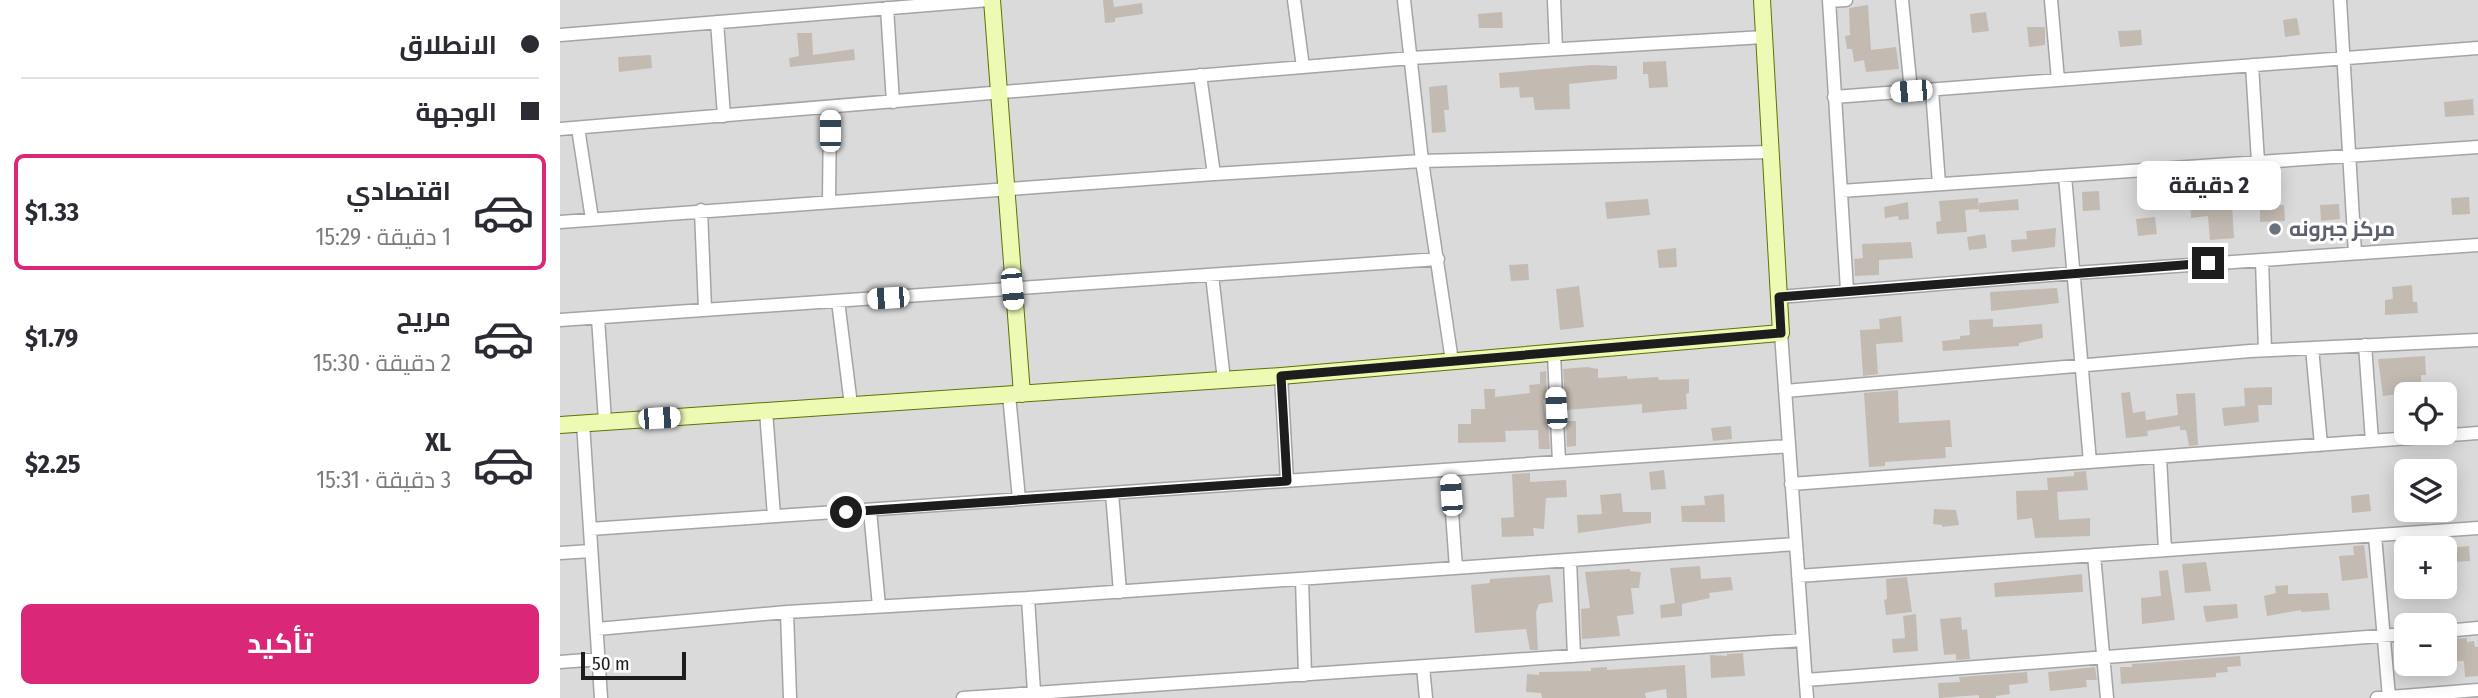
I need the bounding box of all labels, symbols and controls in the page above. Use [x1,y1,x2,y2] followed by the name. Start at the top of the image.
[399,30,497,61] text: الانطلاق
[1890,79,1933,103] car
[416,97,497,128] text: الوجهة
[820,110,841,152] car
[2136,162,2280,210] callout: 2 دقيقة
[2169,171,2249,199] text: 2 دقيقة
[346,176,451,207] text: اقتصادي
[472,181,535,244] icon: car
[25,197,79,228] text: $1.33
[2289,216,2395,242] place label: مركز جبرونه
[2267,221,2283,237] marker: مركز جبرونه
[316,223,451,251] text: 1 دقيقة · 15:29
[2192,247,2224,279] route end
[1000,267,1025,311] car
[867,286,910,310] car
[396,302,451,333] text: مريح
[472,307,535,370] icon: car
[25,323,78,354] text: $1.79
[313,349,451,377] text: 2 دقيقة · 15:30
[2394,382,2457,676] map controls
[2394,382,2457,445] button: locate
[1545,386,1568,430] car
[638,406,681,430] car
[425,427,451,458] text: XL
[472,433,535,496] icon: car
[25,449,80,480] text: $2.25
[2394,459,2457,522] button: layers
[316,466,451,494] text: 3 دقيقة · 15:31
[1440,473,1463,517] car
[830,496,862,528] route start
[2394,536,2457,599] button: +
[21,604,539,684] button: تأكيد
[2394,613,2457,676] button: −
[581,649,686,681] scale bar
[592,652,630,675] text: 50 m

